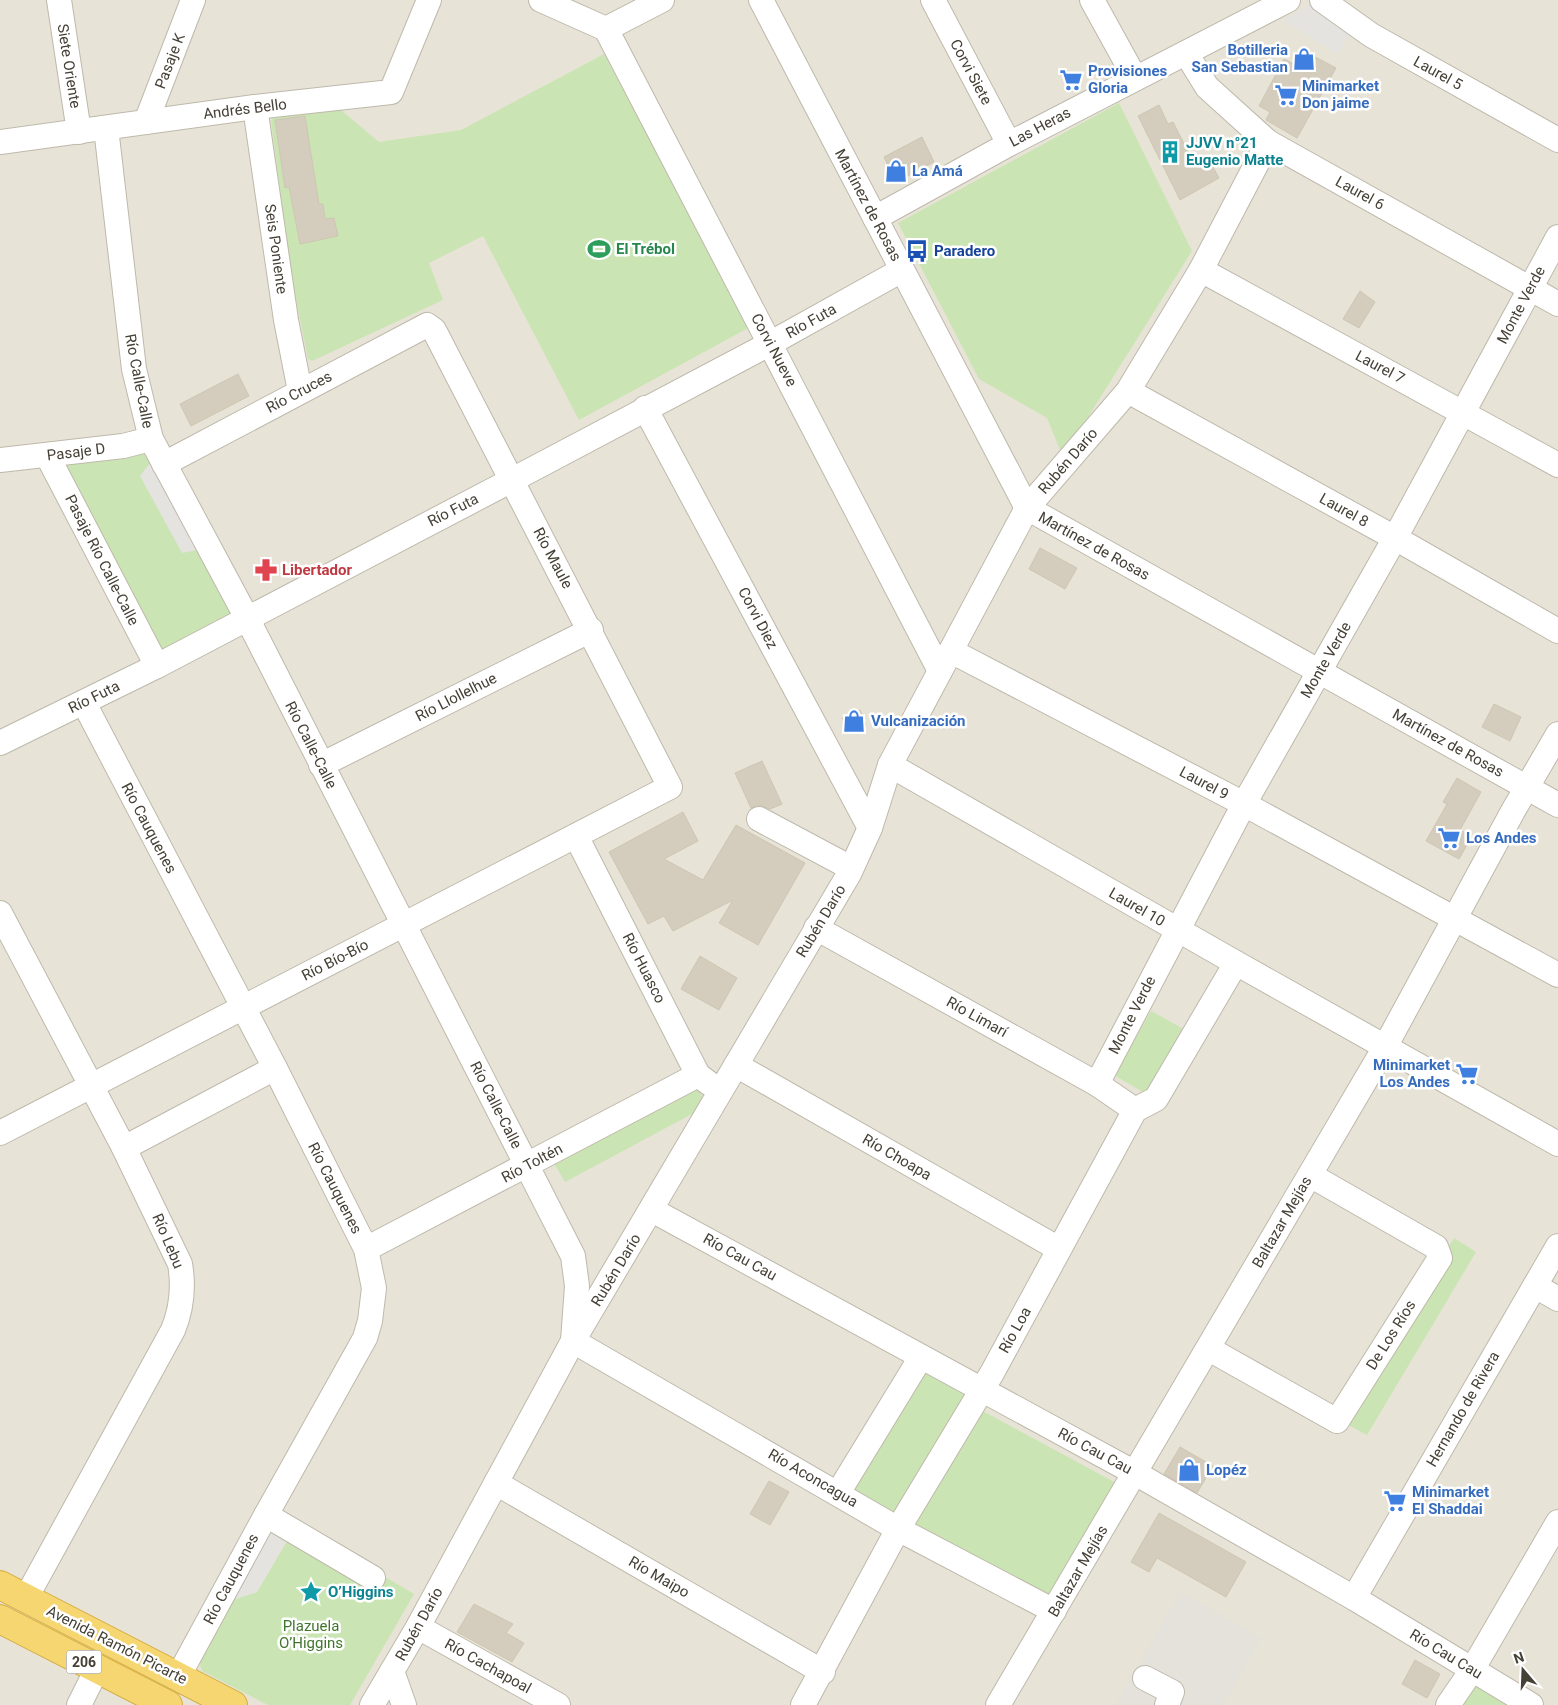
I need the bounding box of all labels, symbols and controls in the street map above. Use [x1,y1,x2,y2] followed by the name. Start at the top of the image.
[53,22,85,110] street label: Siete Oriente
[151,30,189,91] street label: Pasaje K
[946,36,996,108] street label: Corvi Siete
[1192,41,1288,76] place label: Botilleria San Sebastian
[1291,46,1317,72] shop icon: Botilleria San Sebastian
[1410,52,1466,94] street label: Laurel 5
[1088,62,1168,97] place label: Provisiones Gloria
[1058,67,1084,93] supermarket icon: Provisiones Gloria
[1302,77,1379,112] place label: Minimarket Don jaime
[1273,82,1299,108] supermarket icon: Minimarket Don jaime
[202,95,288,123] street label: Andrés Bello
[1006,103,1074,151] street label: Las Heras
[1186,134,1283,169] place label: JJVV n°21 Eugenio Matte
[1157,139,1183,165] building icon: JJVV n°21 Eugenio Matte
[831,146,905,264] street label: Martínez de Rosas
[883,158,909,184] shop icon: La Amá
[912,162,963,180] place label: La Amá
[1332,172,1388,214] street label: Laurel 6
[261,203,291,295] street label: Seis Poniente
[586,236,612,262] sports icon: El Trébol
[904,238,930,264] bus stop icon: Paradero
[616,240,675,258] place label: El Trébol
[934,242,995,260] place label: Paradero
[1493,263,1549,347] street label: Monte Verde
[783,300,839,342] street label: Río Futa
[747,310,801,390] street label: Corvi Nueve
[121,332,157,430] street label: Río Calle-Calle
[1352,347,1408,387] street label: Laurel 7
[263,367,335,417] street label: Río Cruces
[1035,424,1101,498] street label: Rubén Darío
[46,439,106,465] street label: Pasaje D
[1316,489,1372,531] street label: Laurel 8
[425,490,481,530] street label: Río Futa
[61,492,143,628] street label: Pasaje Río Calle-Calle
[1035,508,1153,584] street label: Martínez de Rosas
[529,524,577,592] street label: Río Maule
[253,557,279,583] pharmacy icon: Libertador
[282,561,352,579] place label: Libertador
[734,584,782,652] street label: Corvi Diez
[1297,619,1355,701] street label: Monte Verde
[412,669,500,725] street label: Río Llollelhue
[65,677,123,717] street label: Río Futa
[281,698,341,792] street label: Río Calle-Calle
[1389,705,1507,781] street label: Martínez de Rosas
[841,708,867,734] shop icon: Vulcanización
[871,712,966,730] place label: Vulcanización
[1176,763,1232,803] street label: Laurel 9
[118,780,180,876] street label: Río Cauquenes
[1436,825,1462,851] supermarket icon: Los Andes
[1466,829,1537,847] place label: Los Andes
[792,882,850,960] street label: Rubén Darío
[1106,884,1168,930] street label: Laurel 10
[619,930,669,1006] street label: Río Huasco
[299,935,371,985] street label: Río Bío-Bío
[1105,973,1159,1057] street label: Monte Verde
[943,993,1012,1042] street label: Río Limarí
[1373,1056,1450,1091] place label: Minimarket Los Andes
[466,1058,526,1152] street label: Río Calle-Calle
[1454,1061,1480,1087] supermarket icon: Minimarket Los Andes
[859,1130,935,1184] street label: Río Choapa
[304,1139,366,1237] street label: Río Cauquenes
[498,1139,566,1187] street label: Río Toltén
[1248,1173,1316,1271] street label: Baltazar Mejías
[148,1211,188,1271] street label: Río Lebu
[700,1229,780,1285] street label: Río Cau Cau
[587,1231,645,1309] street label: Rubén Darío
[1362,1297,1420,1373] street label: De Los Ríos
[995,1304,1035,1356] street label: Río Loa
[1423,1348,1503,1470] street label: Hernando de Rivera
[1055,1424,1135,1478] street label: Río Cau Cau
[765,1445,861,1511] street label: Río Aconcagua
[1176,1457,1202,1483] shop icon: Lopéz
[1206,1461,1247,1479] place label: Lopéz
[1412,1483,1489,1518] place label: Minimarket El Shaddai
[1382,1488,1408,1514] supermarket icon: Minimarket El Shaddai
[1044,1522,1112,1620] street label: Baltazar Mejías
[200,1531,262,1627] street label: Río Cauquenes
[625,1552,693,1602] street label: Río Maipo
[298,1579,324,1605] place icon: O’Higgins
[328,1583,394,1601] place label: O’Higgins
[391,1584,447,1664] street label: Rubén Darío
[44,1602,190,1688] street label: Avenida Ramón Picarte
[279,1617,343,1652] park label: Plazuela O’Higgins
[1407,1625,1485,1683] street label: Río Cau Cau
[442,1635,534,1697] street label: Río Cachapoal
[1498,1645,1548,1695] north arrow
[1511,1649,1526,1667] text: N
[66,1650,102,1674] road number: 206

